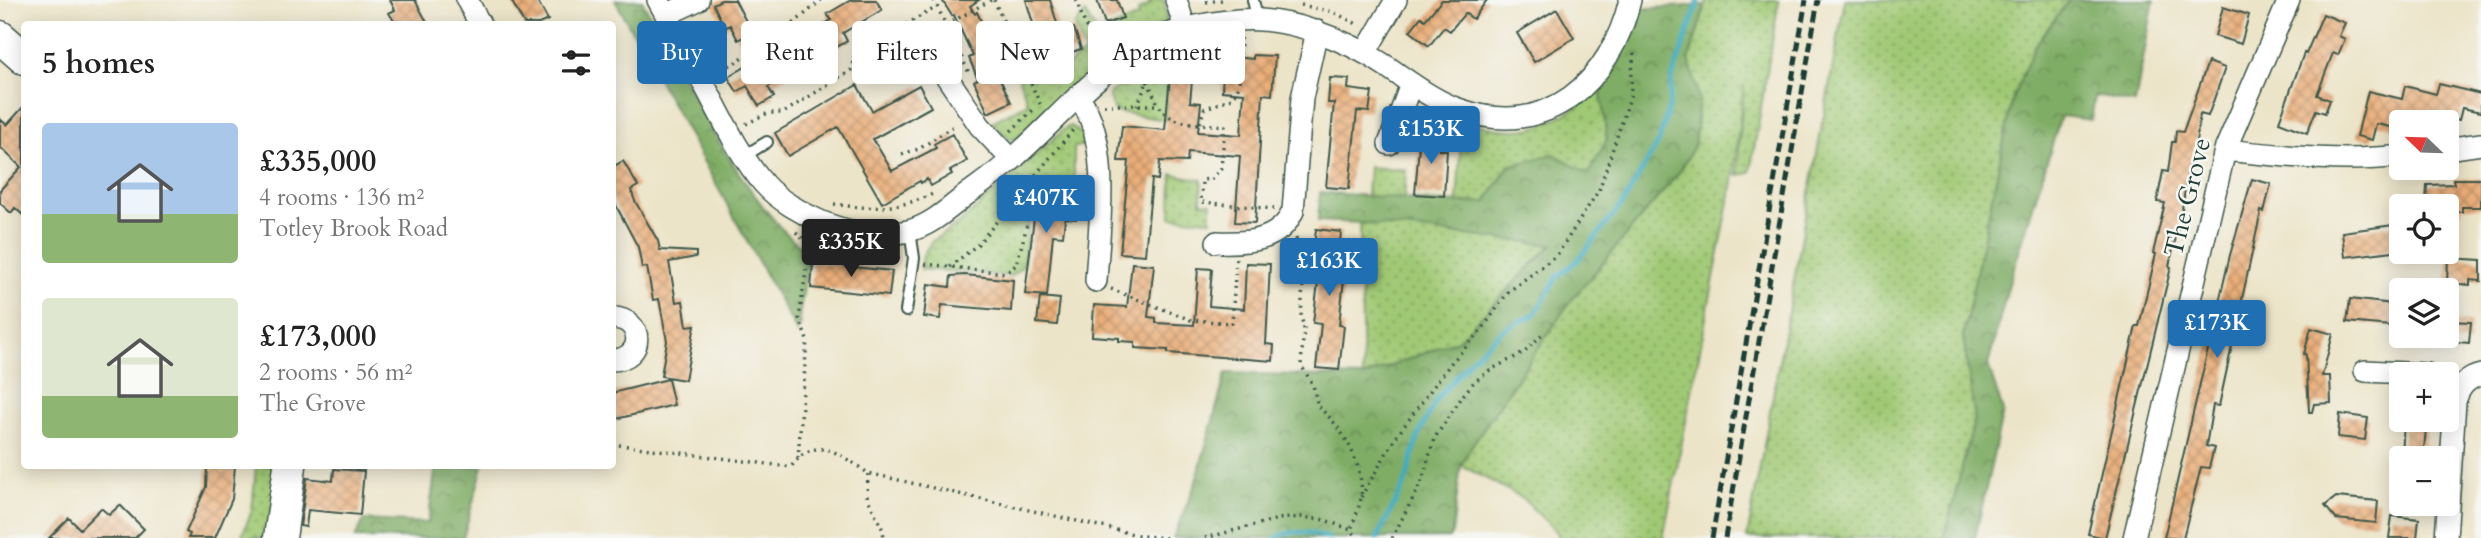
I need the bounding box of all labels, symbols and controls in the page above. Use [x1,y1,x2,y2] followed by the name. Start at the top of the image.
[637,21,727,84] chip: Buy
[741,21,838,84] chip: Rent
[852,21,962,84] chip: Filters
[976,21,1074,84] chip: New
[1088,21,1245,84] chip: Apartment
[42,43,155,84] text: 5 homes
[557,44,595,82] icon: filters
[1382,106,1480,166] pin: £153K
[2389,110,2459,180] north arrow
[2389,110,2459,516] map controls
[1398,113,1464,144] text: £153K
[2156,134,2219,260] street label: The Grove
[259,141,376,182] text: £335,000
[98,151,182,235] icon: home
[997,176,1095,235] pin: £407K
[259,182,424,213] text: 4 rooms · 136 m²
[1013,182,1079,213] text: £407K
[2389,194,2459,264] button: locate
[259,213,448,244] text: Totley Brook Road
[802,219,900,279] pin: £335K
[818,226,884,257] text: £335K
[1280,238,1378,298] pin: £163K
[1296,245,1362,276] text: £163K
[2389,278,2459,348] button: layers
[2168,300,2266,360] pin: £173K
[2184,307,2250,338] text: £173K
[259,316,376,357] text: £173,000
[98,326,182,410] icon: home
[259,357,412,388] text: 2 rooms · 56 m²
[2389,362,2459,432] button: +
[259,388,366,419] text: The Grove
[2389,446,2459,516] button: −

